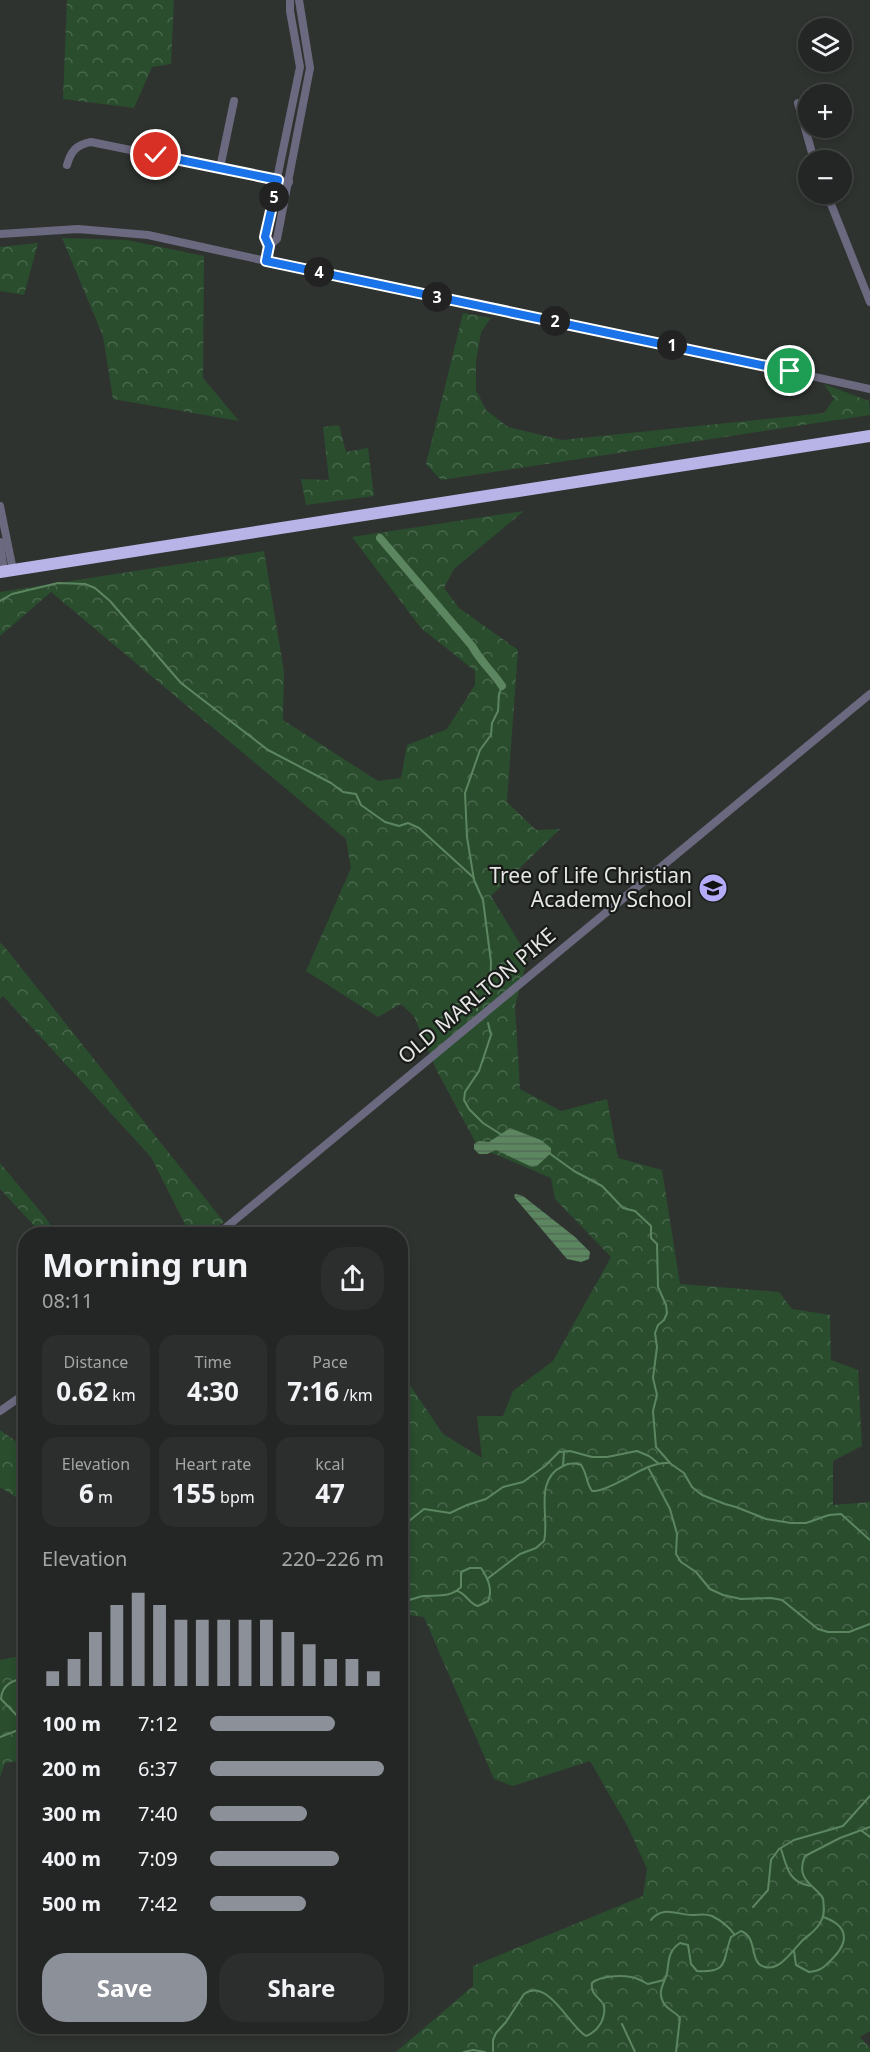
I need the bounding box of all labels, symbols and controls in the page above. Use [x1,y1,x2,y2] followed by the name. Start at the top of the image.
[798,18,852,204] map controls
[798,18,852,72] button: layers
[798,84,852,138] button: +
[130,129,181,180] pin
[139,138,172,171] icon: check
[798,150,852,204] button: −
[259,182,289,212] pin: 5
[269,186,279,208] text: 5
[304,257,334,287] pin: 4
[314,261,324,283] text: 4
[422,282,452,312] pin: 3
[432,286,442,308] text: 3
[540,306,570,336] pin: 2
[550,310,560,332] text: 2
[657,330,687,360] pin: 1
[667,334,677,356] text: 1
[764,345,815,396] pin
[773,354,806,387] icon: arrive
[489,861,692,913] place label: Tree of Life Christian Academy School
[697,872,729,904] school or university icon: Tree of Life Christian Academy School
[392,921,561,1070] street label: OLD MARLTON PIKE
[42,1242,248,1287] text: Morning run
[321,1247,384,1310] button: share
[42,1287,93,1314] text: 08:11
[64,1351,128,1373] text: Distance
[194,1351,232,1373] text: Time
[312,1351,348,1373] text: Pace
[56,1373,108,1409] text: 0.62
[187,1373,239,1409] text: 4:30
[287,1373,339,1409] text: 7:16
[108,1384,136,1406] text: km
[339,1384,373,1406] text: /km
[62,1453,130,1475] text: Elevation
[175,1453,251,1475] text: Heart rate
[315,1453,345,1475] text: kcal
[79,1475,94,1511] text: 6
[171,1475,216,1511] text: 155
[315,1475,345,1511] text: 47
[94,1486,113,1508] text: m
[216,1486,255,1508] text: bpm
[42,1545,127,1572] text: Elevation
[281,1545,384,1572] text: 220–226 m
[42,1710,101,1737] text: 100 m
[138,1710,178,1737] text: 7:12
[42,1755,101,1782] text: 200 m
[138,1755,178,1782] text: 6:37
[42,1800,101,1827] text: 300 m
[138,1800,178,1827] text: 7:40
[42,1845,101,1872] text: 400 m
[138,1845,178,1872] text: 7:09
[42,1890,101,1917] text: 500 m
[138,1890,178,1917] text: 7:42
[42,1953,207,2022] button: Save
[219,1953,384,2022] button: Share

